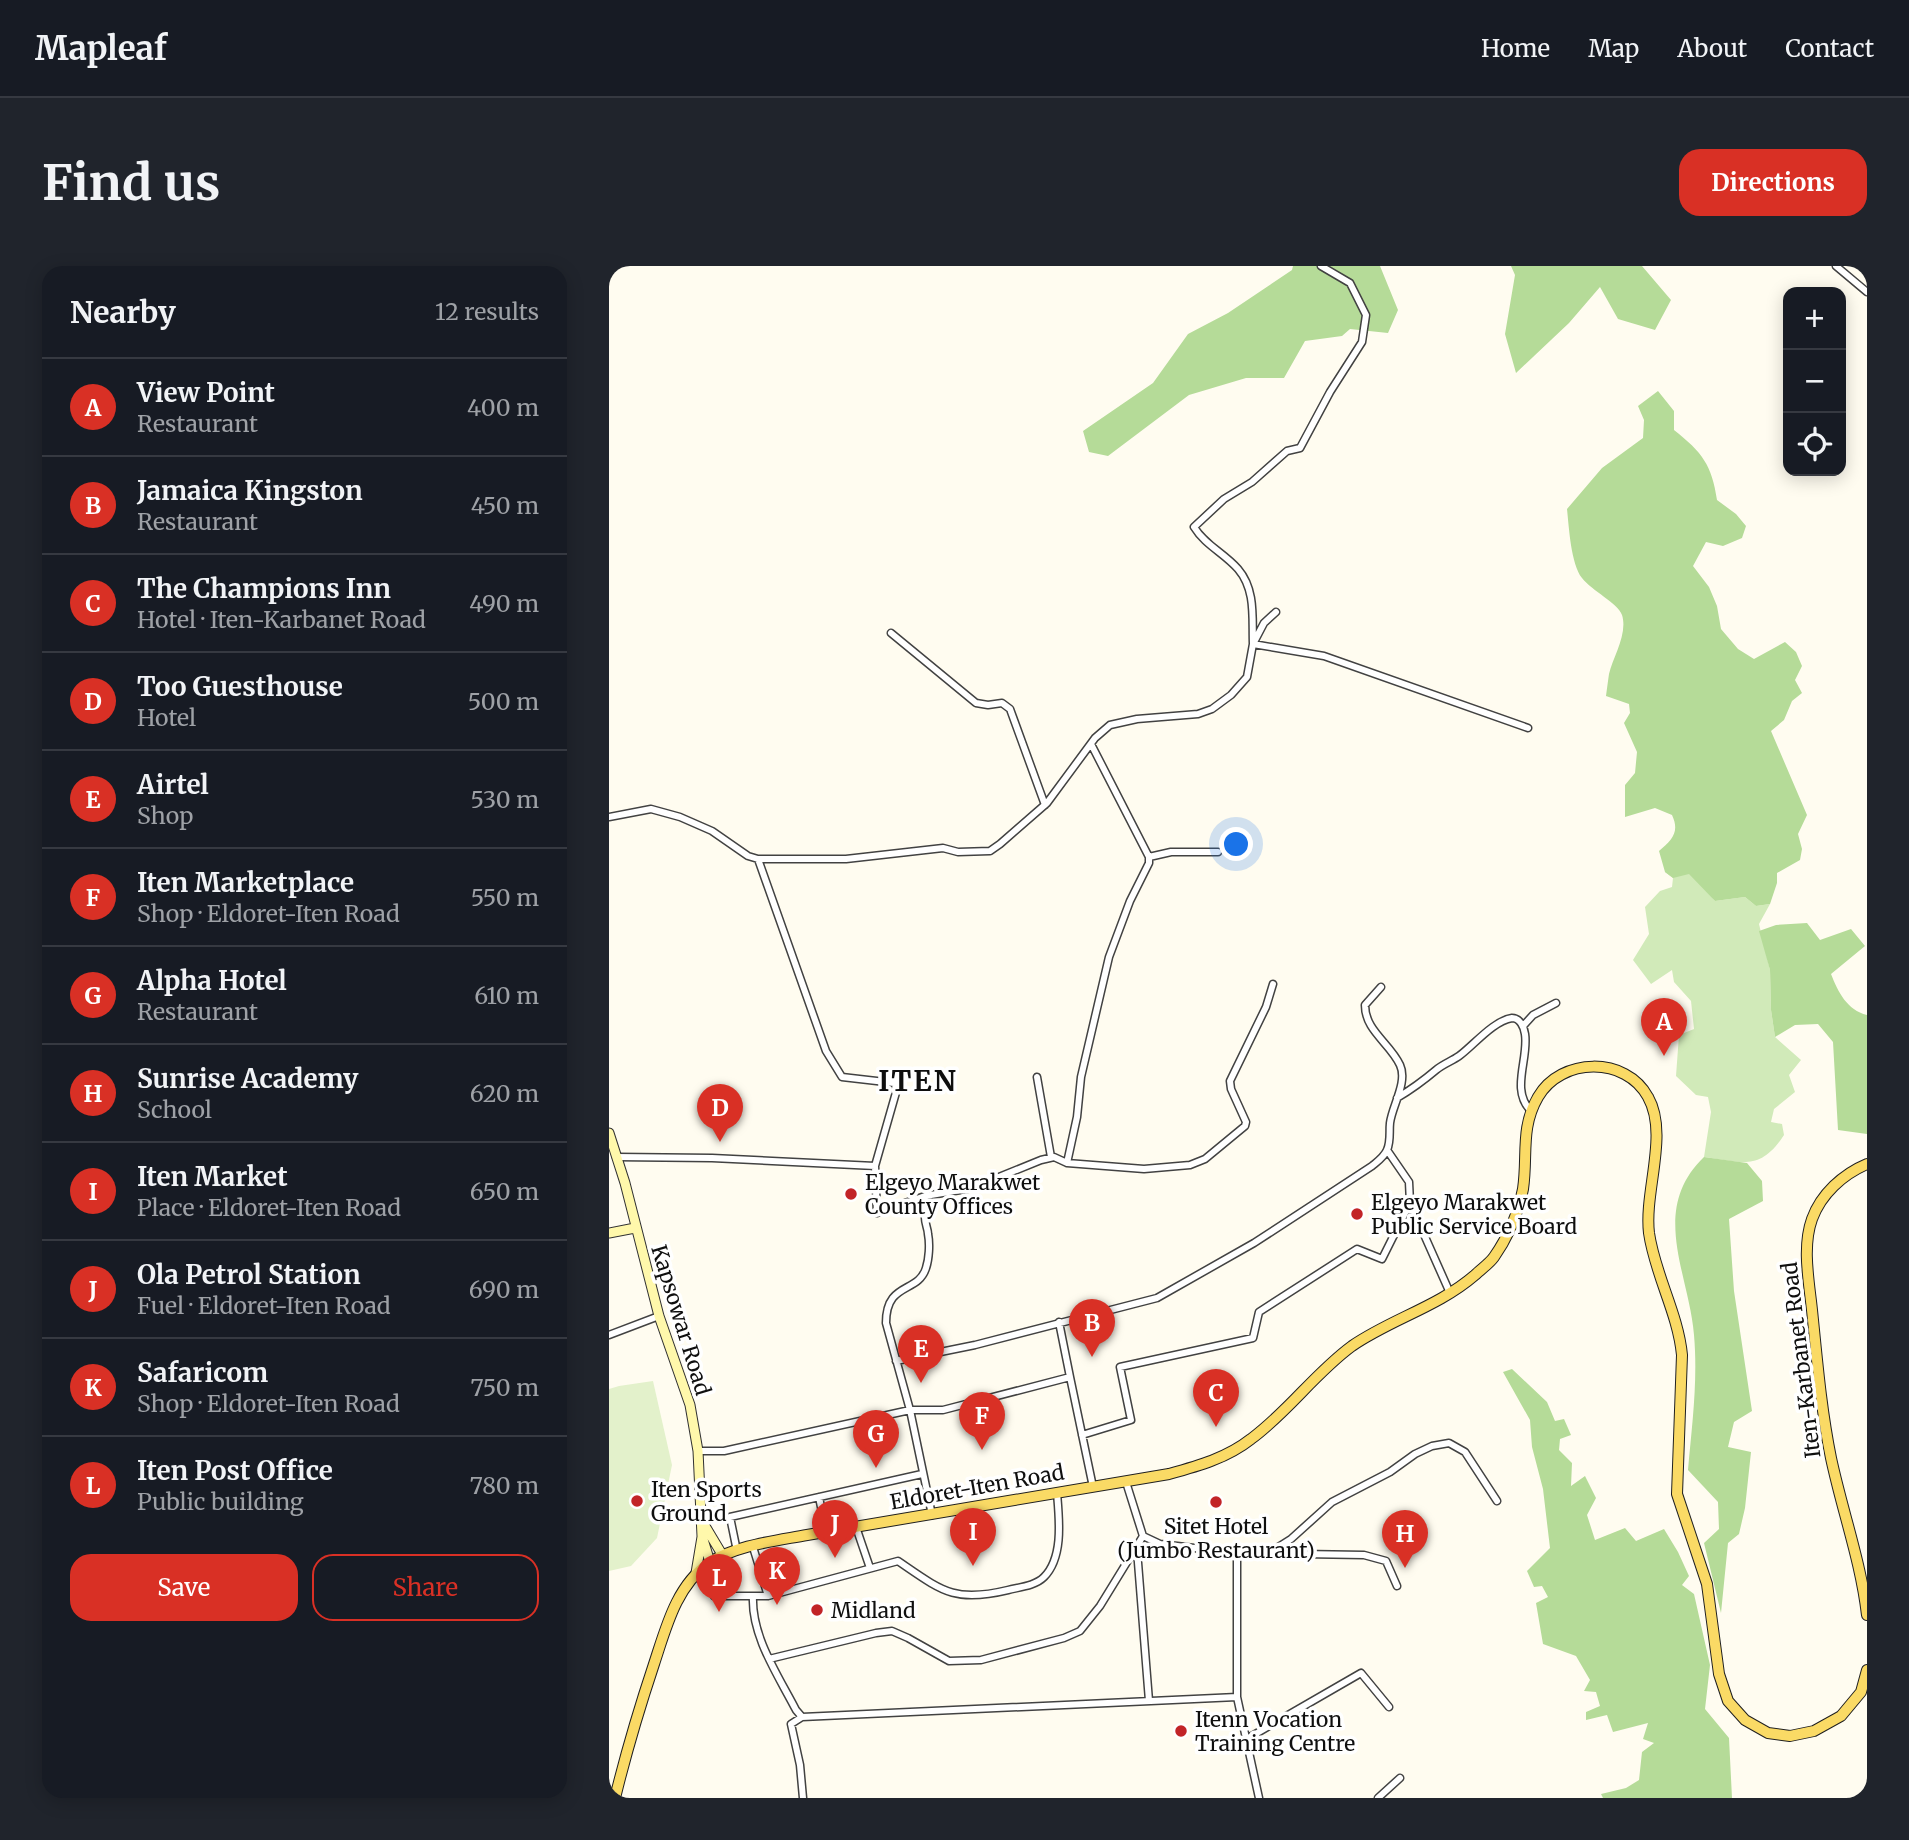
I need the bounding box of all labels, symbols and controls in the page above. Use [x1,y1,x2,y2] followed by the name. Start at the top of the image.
[35,28,167,69] text: Mapleaf
[1481,33,1550,64] text: Home
[1588,33,1639,64] text: Map
[1677,33,1747,64] text: About
[1785,33,1874,64] text: Contact
[1679,149,1867,216] button: Directions
[42,152,220,213] text: Find us
[1783,287,1846,476] map controls
[1783,287,1846,350] button: +
[70,293,176,331] text: Nearby
[435,297,539,326] text: 12 results
[1783,350,1846,413] button: −
[137,376,275,409] text: View Point
[85,393,101,422] text: A
[467,393,539,422] text: 400 m
[137,409,258,438] text: Restaurant
[1783,413,1846,476] button: locate
[137,474,363,507] text: Jamaica Kingston
[85,491,101,520] text: B
[471,491,539,520] text: 450 m
[137,507,258,536] text: Restaurant
[137,572,391,605] text: The Champions Inn
[85,589,101,618] text: C
[469,589,539,618] text: 490 m
[137,605,426,634] text: Hotel · Iten-Karbanet Road
[137,670,343,703] text: Too Guesthouse
[84,687,102,716] text: D
[468,687,539,716] text: 500 m
[137,703,196,732] text: Hotel
[137,768,209,801] text: Airtel
[85,785,101,814] text: E
[471,785,539,814] text: 530 m
[137,801,193,830] text: Shop
[1219,827,1253,861] your location
[137,866,354,899] text: Iten Marketplace
[86,883,100,912] text: F
[471,883,539,912] text: 550 m
[137,899,400,928] text: Shop · Eldoret-Iten Road
[137,964,287,997] text: Alpha Hotel
[85,981,101,1010] text: G
[474,981,539,1010] text: 610 m
[137,997,258,1026] text: Restaurant
[1641,998,1687,1056] pin: A
[137,1062,358,1095] text: Sunrise Academy
[878,1063,958,1099] district label: ITEN
[84,1079,103,1108] text: H
[470,1079,539,1108] text: 620 m
[697,1084,743,1142] pin: D
[137,1095,212,1124] text: School
[137,1160,288,1193] text: Iten Market
[865,1169,1040,1220] place label: Elgeyo Marakwet County Offices
[88,1177,98,1206] text: I
[470,1177,539,1206] text: 650 m
[843,1186,859,1202] marker: Elgeyo Marakwet County Offices
[1371,1189,1577,1240] place label: Elgeyo Marakwet Public Service Board
[137,1193,401,1222] text: Place · Eldoret-Iten Road
[1349,1206,1365,1222] marker: Elgeyo Marakwet Public Service Board
[645,1242,717,1399] street label: Kapsowar Road
[137,1258,361,1291] text: Ola Petrol Station
[1776,1260,1826,1460] street label: Iten-Karbanet Road
[88,1275,98,1304] text: J
[469,1275,539,1304] text: 690 m
[137,1291,391,1320] text: Fuel · Eldoret-Iten Road
[1069,1299,1115,1357] pin: B
[898,1325,944,1383] pin: E
[137,1356,268,1389] text: Safaricom
[1193,1369,1239,1427] pin: C
[84,1373,102,1402] text: K
[470,1373,539,1402] text: 750 m
[137,1389,400,1418] text: Shop · Eldoret-Iten Road
[959,1392,1005,1450] pin: F
[853,1410,899,1468] pin: G
[137,1454,333,1487] text: Iten Post Office
[888,1458,1066,1516] street label: Eldoret-Iten Road
[86,1471,100,1500] text: L
[470,1471,539,1500] text: 780 m
[651,1476,762,1527] place label: Iten Sports Ground
[137,1487,304,1516] text: Public building
[629,1493,645,1509] marker: Iten Sports Ground
[1208,1494,1224,1510] marker: Sitet Hotel (Jumbo Restaurant)
[812,1500,858,1558] pin: J
[950,1508,996,1566] pin: I
[1382,1510,1428,1568] pin: H
[1117,1513,1315,1564] place label: Sitet Hotel (Jumbo Restaurant)
[754,1547,800,1605] pin: K
[70,1554,298,1621] button: Save
[312,1554,539,1621] button: Share
[696,1554,742,1612] pin: L
[831,1597,916,1624] place label: Midland
[809,1602,825,1618] marker: Midland
[1195,1706,1355,1757] place label: Itenn Vocation Training Centre
[1173,1723,1189,1739] marker: Itenn Vocation Training Centre

